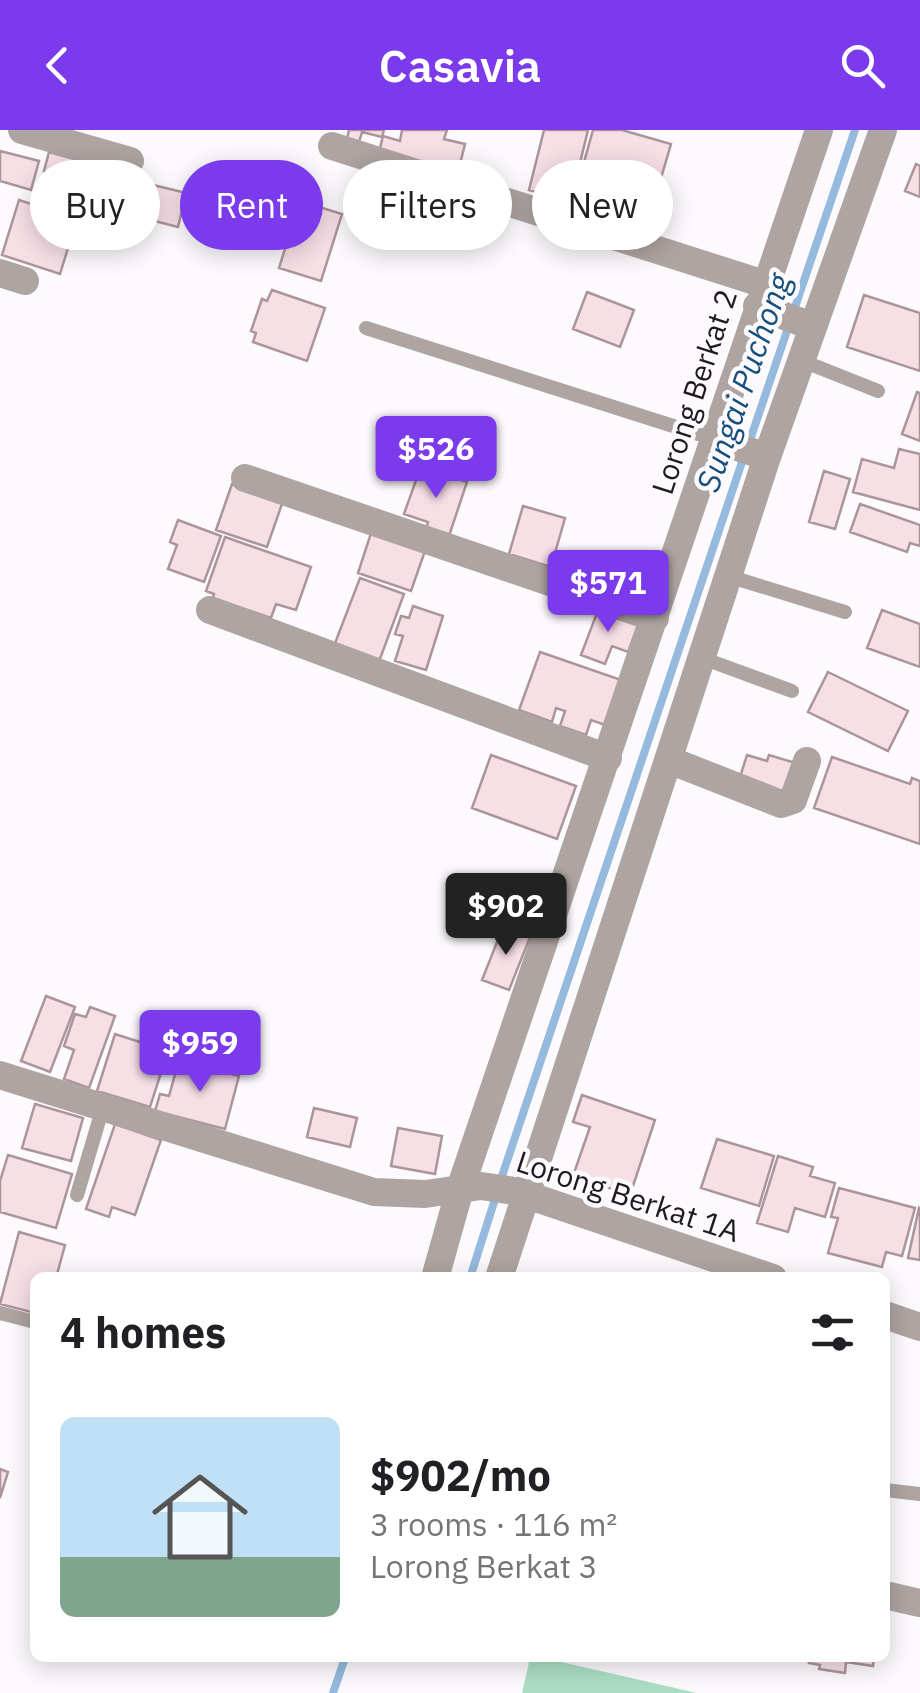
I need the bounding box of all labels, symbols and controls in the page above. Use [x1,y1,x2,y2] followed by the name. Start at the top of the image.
[379,36,541,94] text: Casavia
[30,38,85,93] icon: back
[835,38,890,93] icon: search
[30,160,160,250] chip: Buy
[180,160,323,250] chip: Rent
[343,160,512,250] chip: Filters
[532,160,673,250] chip: New
[686,266,801,497] water label: Sungai Puchong
[642,284,745,499] street label: Lorong Berkat 2
[377,416,495,501] pin: $526
[398,427,474,469] text: $526
[549,550,667,635] pin: $571
[570,561,646,603] text: $571
[447,873,565,958] pin: $902
[468,884,544,926] text: $902
[141,1010,259,1095] pin: $959
[162,1021,238,1063] text: $959
[512,1141,745,1250] street label: Lorong Berkat 1A
[60,1305,226,1360] text: 4 homes
[805,1305,860,1360] icon: filters
[370,1448,551,1503] text: $902/mo
[140,1457,260,1577] icon: home
[370,1503,617,1545] text: 3 rooms · 116 m²
[370,1545,598,1587] text: Lorong Berkat 3

